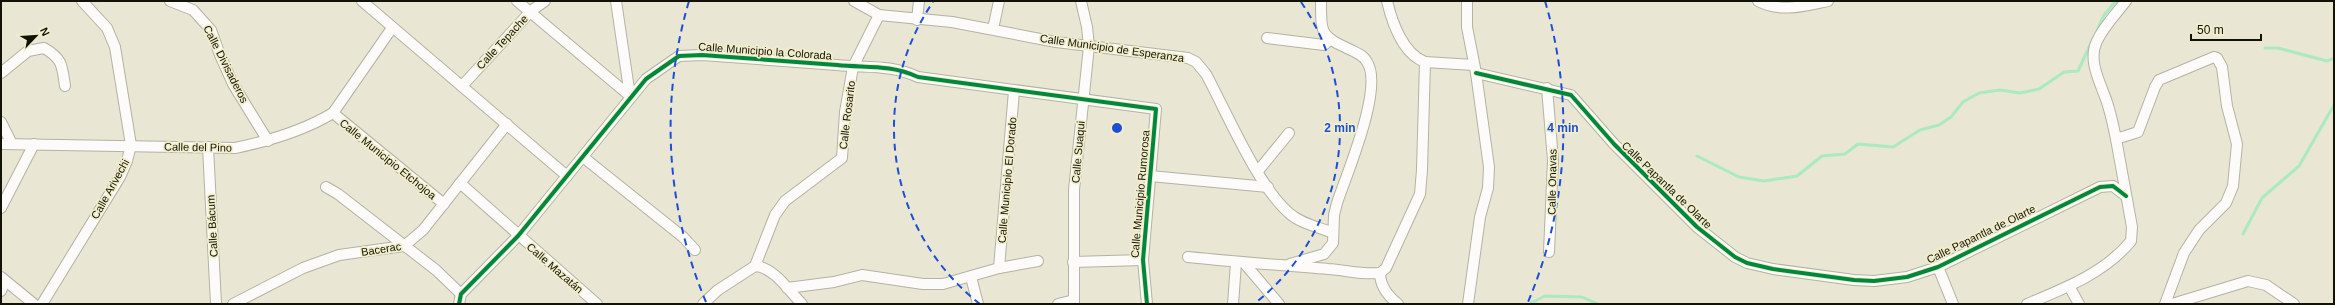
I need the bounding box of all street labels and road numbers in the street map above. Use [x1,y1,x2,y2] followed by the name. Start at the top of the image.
[474,12,530,72] street label: Calle Tepache
[201,23,251,105] street label: Calle Divisaderos
[1039,32,1186,64] street label: Calle Municipio de Esperanza
[698,40,833,62] street label: Calle Municipio la Colorada
[837,80,857,150] street label: Calle Rosarito
[337,116,439,202] street label: Calle Municipio Etchojoa
[996,116,1018,244] street label: Calle Municipio El Dorado
[1069,120,1087,184] street label: Calle Suaqui
[1128,129,1152,258] street label: Calle Municipio Rumorosa
[1620,139,1714,231] street label: Calle Papantla de Olarte
[164,140,232,154] street label: Calle del Pino
[1545,148,1559,215] street label: Calle Onavas
[89,157,131,221] street label: Calle Arivechi
[204,195,220,257] street label: Calle Bácum
[1925,202,2037,266] street label: Calle Papantla de Olarte
[360,240,402,258] street label: Bacerac
[525,240,585,296] street label: Calle Mazatán

